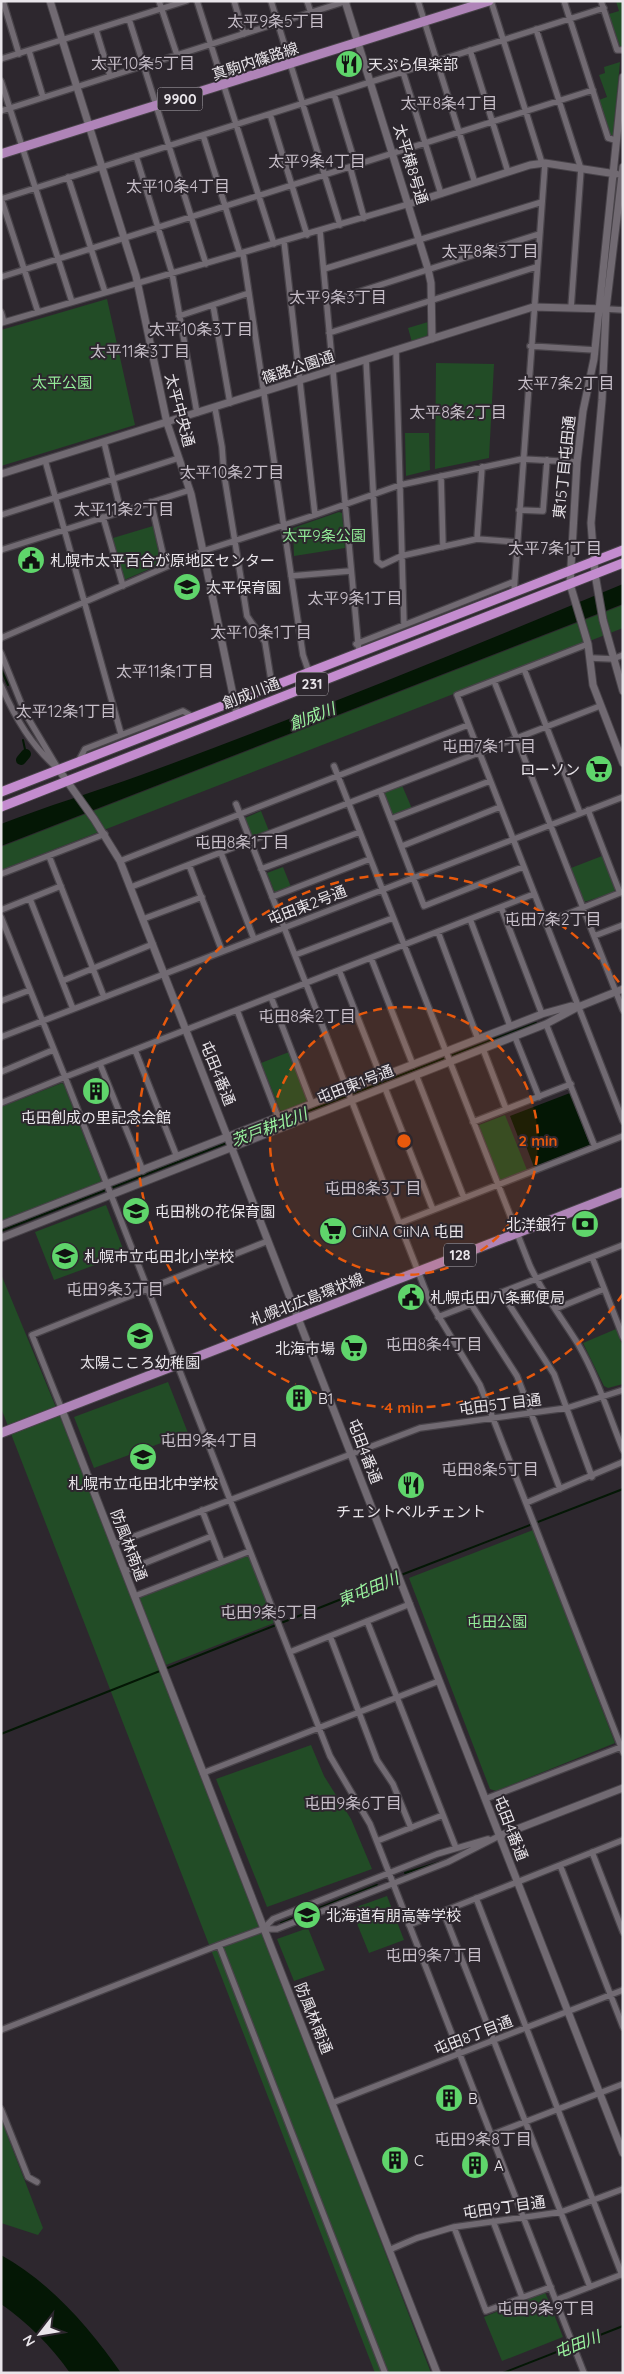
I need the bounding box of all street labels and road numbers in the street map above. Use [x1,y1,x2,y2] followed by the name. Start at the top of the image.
[209,38,301,84] street label: 真駒内篠路線
[158,88,202,110] road number: 9900
[390,121,432,207] street label: 太平横8号通
[259,346,337,388] street label: 篠路公園通
[161,371,199,449] street label: 太平中央通
[549,414,579,520] street label: 東15丁目屯田通
[296,672,328,696] road number: 231
[220,673,282,713] street label: 創成川通
[265,881,349,929] street label: 屯田東2号通
[196,1038,240,1108] street label: 屯田4番通
[314,1061,396,1107] street label: 屯田東1号通
[444,1244,476,1266] road number: 128
[248,1269,366,1329] street label: 札幌北広島環状線
[458,1390,542,1418] street label: 屯田5丁目通
[344,1416,386,1486] street label: 屯田4番通
[107,1507,151,1583] street label: 防風林南通
[490,1793,532,1863] street label: 屯田4番通
[291,1980,337,2056] street label: 防風林南通
[431,2011,515,2059] street label: 屯田8丁目通
[461,2192,547,2222] street label: 屯田9丁目通

